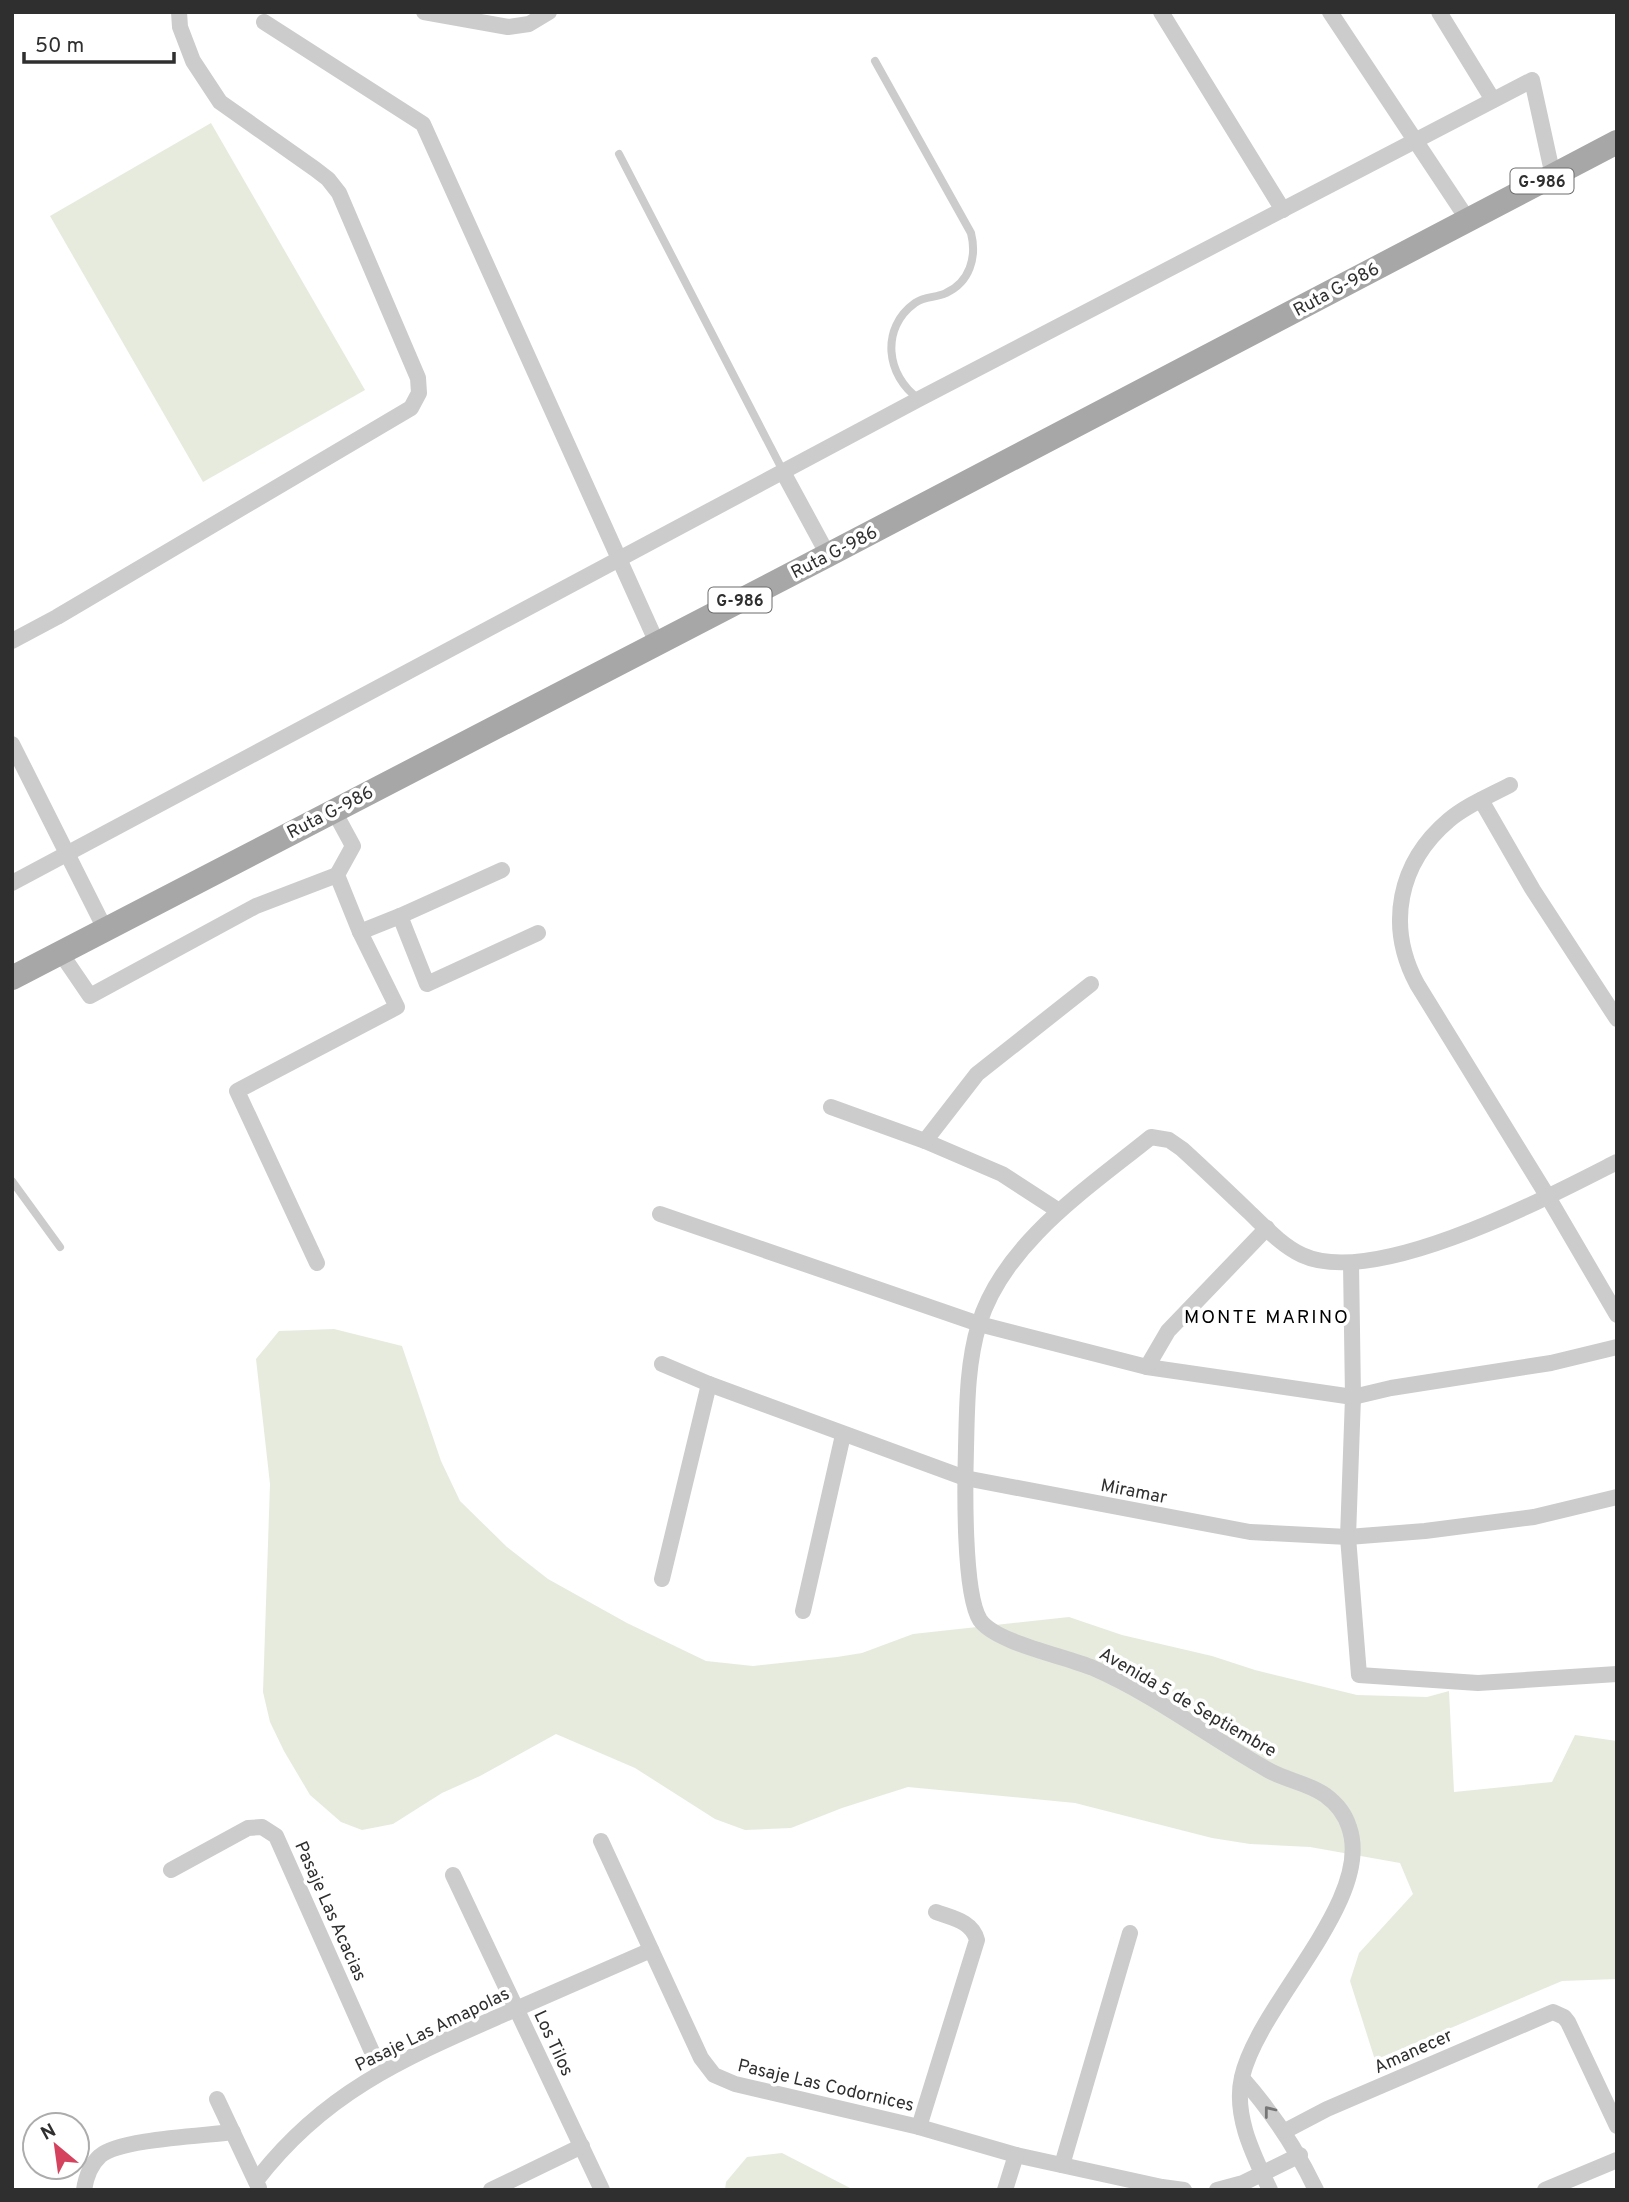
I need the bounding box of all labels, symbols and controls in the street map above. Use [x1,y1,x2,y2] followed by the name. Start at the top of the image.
[24,21,175,65] scale bar
[35,33,84,60] text: 50 m
[1510,168,1574,194] road number: G-986
[1290,258,1384,323] street label: Ruta G-986
[787,522,882,585] street label: Ruta G-986
[708,587,772,612] road number: G-986
[283,782,378,845] street label: Ruta G-986
[1184,1306,1350,1330] district label: MONTE MARINO
[1098,1475,1169,1510] street label: Miramar
[1094,1643,1280,1764] street label: Avenida 5 de Septiembre
[288,1838,371,1985] street label: Pasaje Las Acacias
[352,1983,514,2078] street label: Pasaje Las Amapolas
[527,2007,578,2080] street label: Los Tilos
[1371,2025,1457,2080] street label: Amanecer
[735,2055,916,2118] street label: Pasaje Las Codornices
[1265,2106,1278,2119] one-way arrow
[21,2111,91,2181] north arrow
[37,2119,61,2147] text: N

